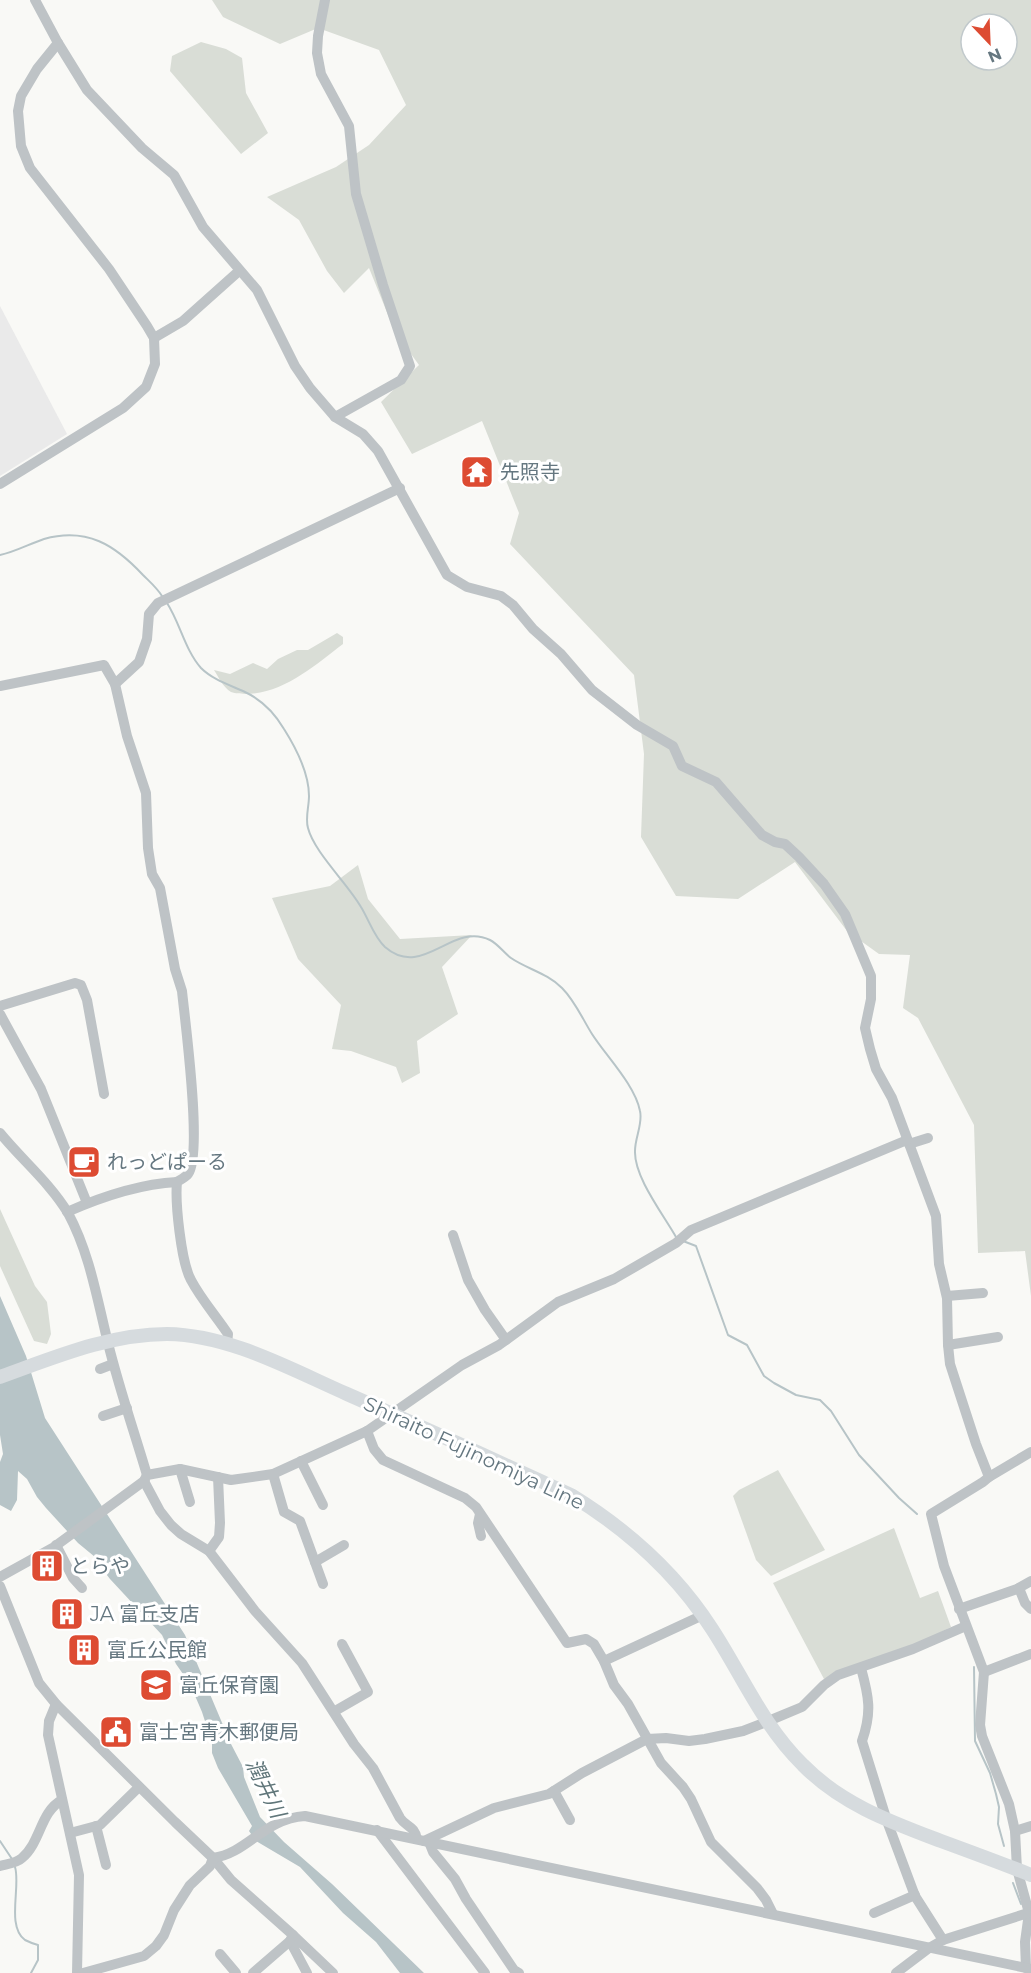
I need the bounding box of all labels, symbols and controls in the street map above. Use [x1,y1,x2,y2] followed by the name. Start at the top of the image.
[959,12,1019,72] north arrow
[985,44,1004,67] text: N
[459,454,495,490] temple icon: 先照寺
[500,460,560,484] place label: 先照寺
[66,1144,102,1180] cafe icon: れっどぱーる
[107,1150,227,1174] place label: れっどぱーる
[360,1391,588,1515] street label: Shiraito Fujinomiya Line
[29,1548,65,1584] building icon: とらや
[70,1554,130,1578] place label: とらや
[49,1596,85,1632] building icon: JA 富丘支店
[89,1602,199,1626] place label: JA 富丘支店
[66,1632,102,1668] building icon: 富丘公民館
[107,1638,207,1662] place label: 富丘公民館
[138,1667,174,1703] school or university icon: 富丘保育園
[179,1673,279,1697] place label: 富丘保育園
[98,1714,134,1750] public building icon: 富士宮青木郵便局
[139,1720,299,1744] place label: 富士宮青木郵便局
[241,1754,292,1824] water label: 潤井川

